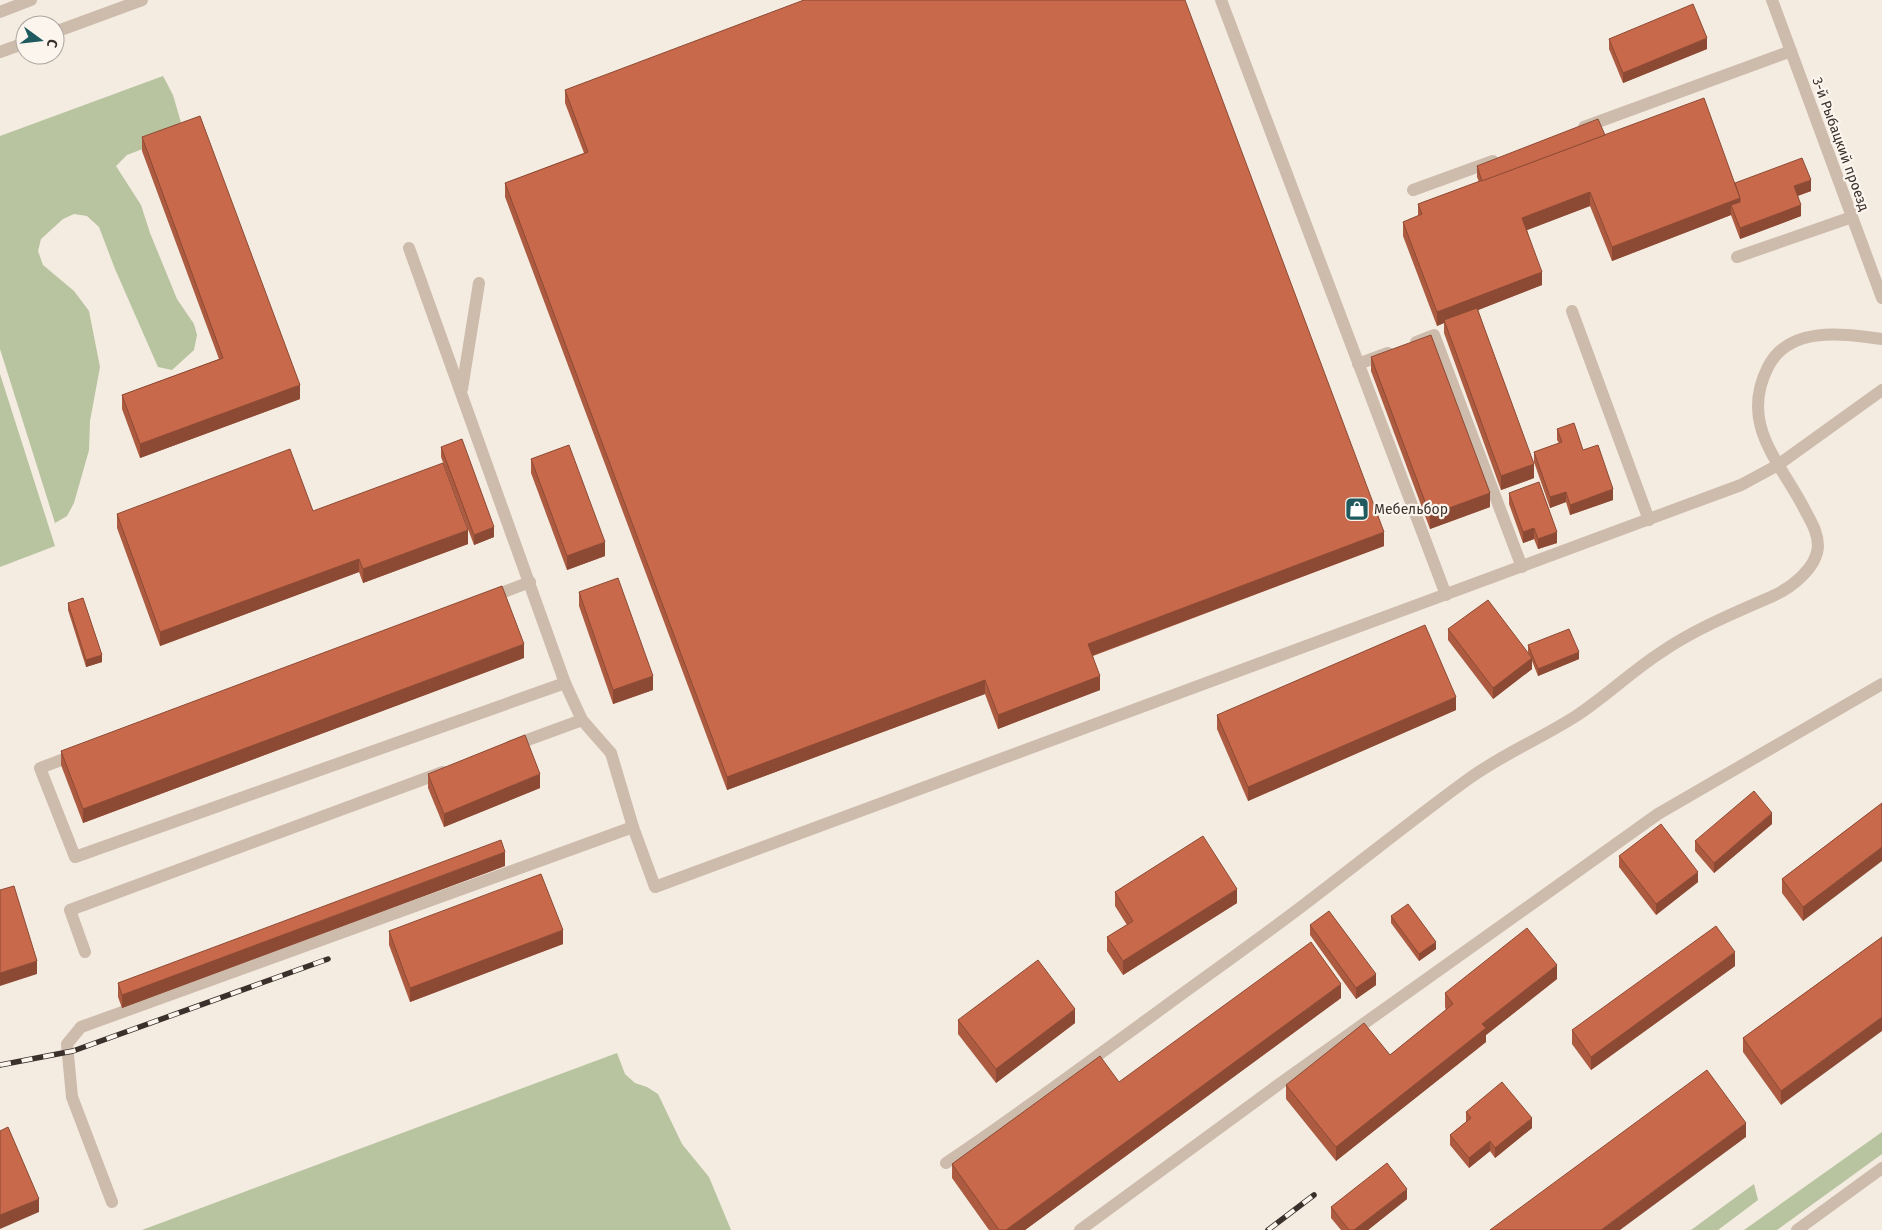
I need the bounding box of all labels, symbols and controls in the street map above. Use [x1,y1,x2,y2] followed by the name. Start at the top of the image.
[15,15,65,65] north arrow
[43,37,61,49] text: С
[1808,75,1873,214] street label: 3-й Рыбацкий проезд
[1344,496,1370,522] shop icon: Мебельбор
[1374,501,1448,518] place label: Мебельбор

